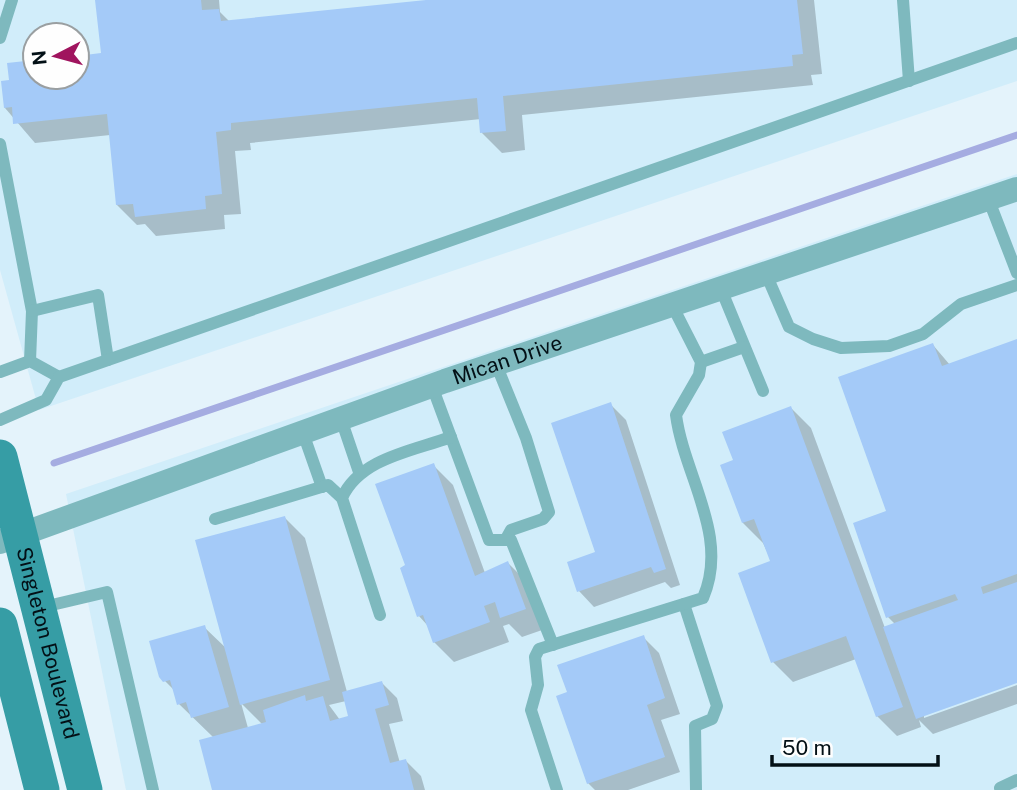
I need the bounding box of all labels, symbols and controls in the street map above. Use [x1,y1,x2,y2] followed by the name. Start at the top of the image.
[21,21,91,91] north arrow
[27,49,51,66] text: N
[449,330,565,390] street label: Mican Drive
[11,544,84,742] street label: Singleton Boulevard
[772,724,938,768] scale bar
[782,735,832,760] text: 50 m

